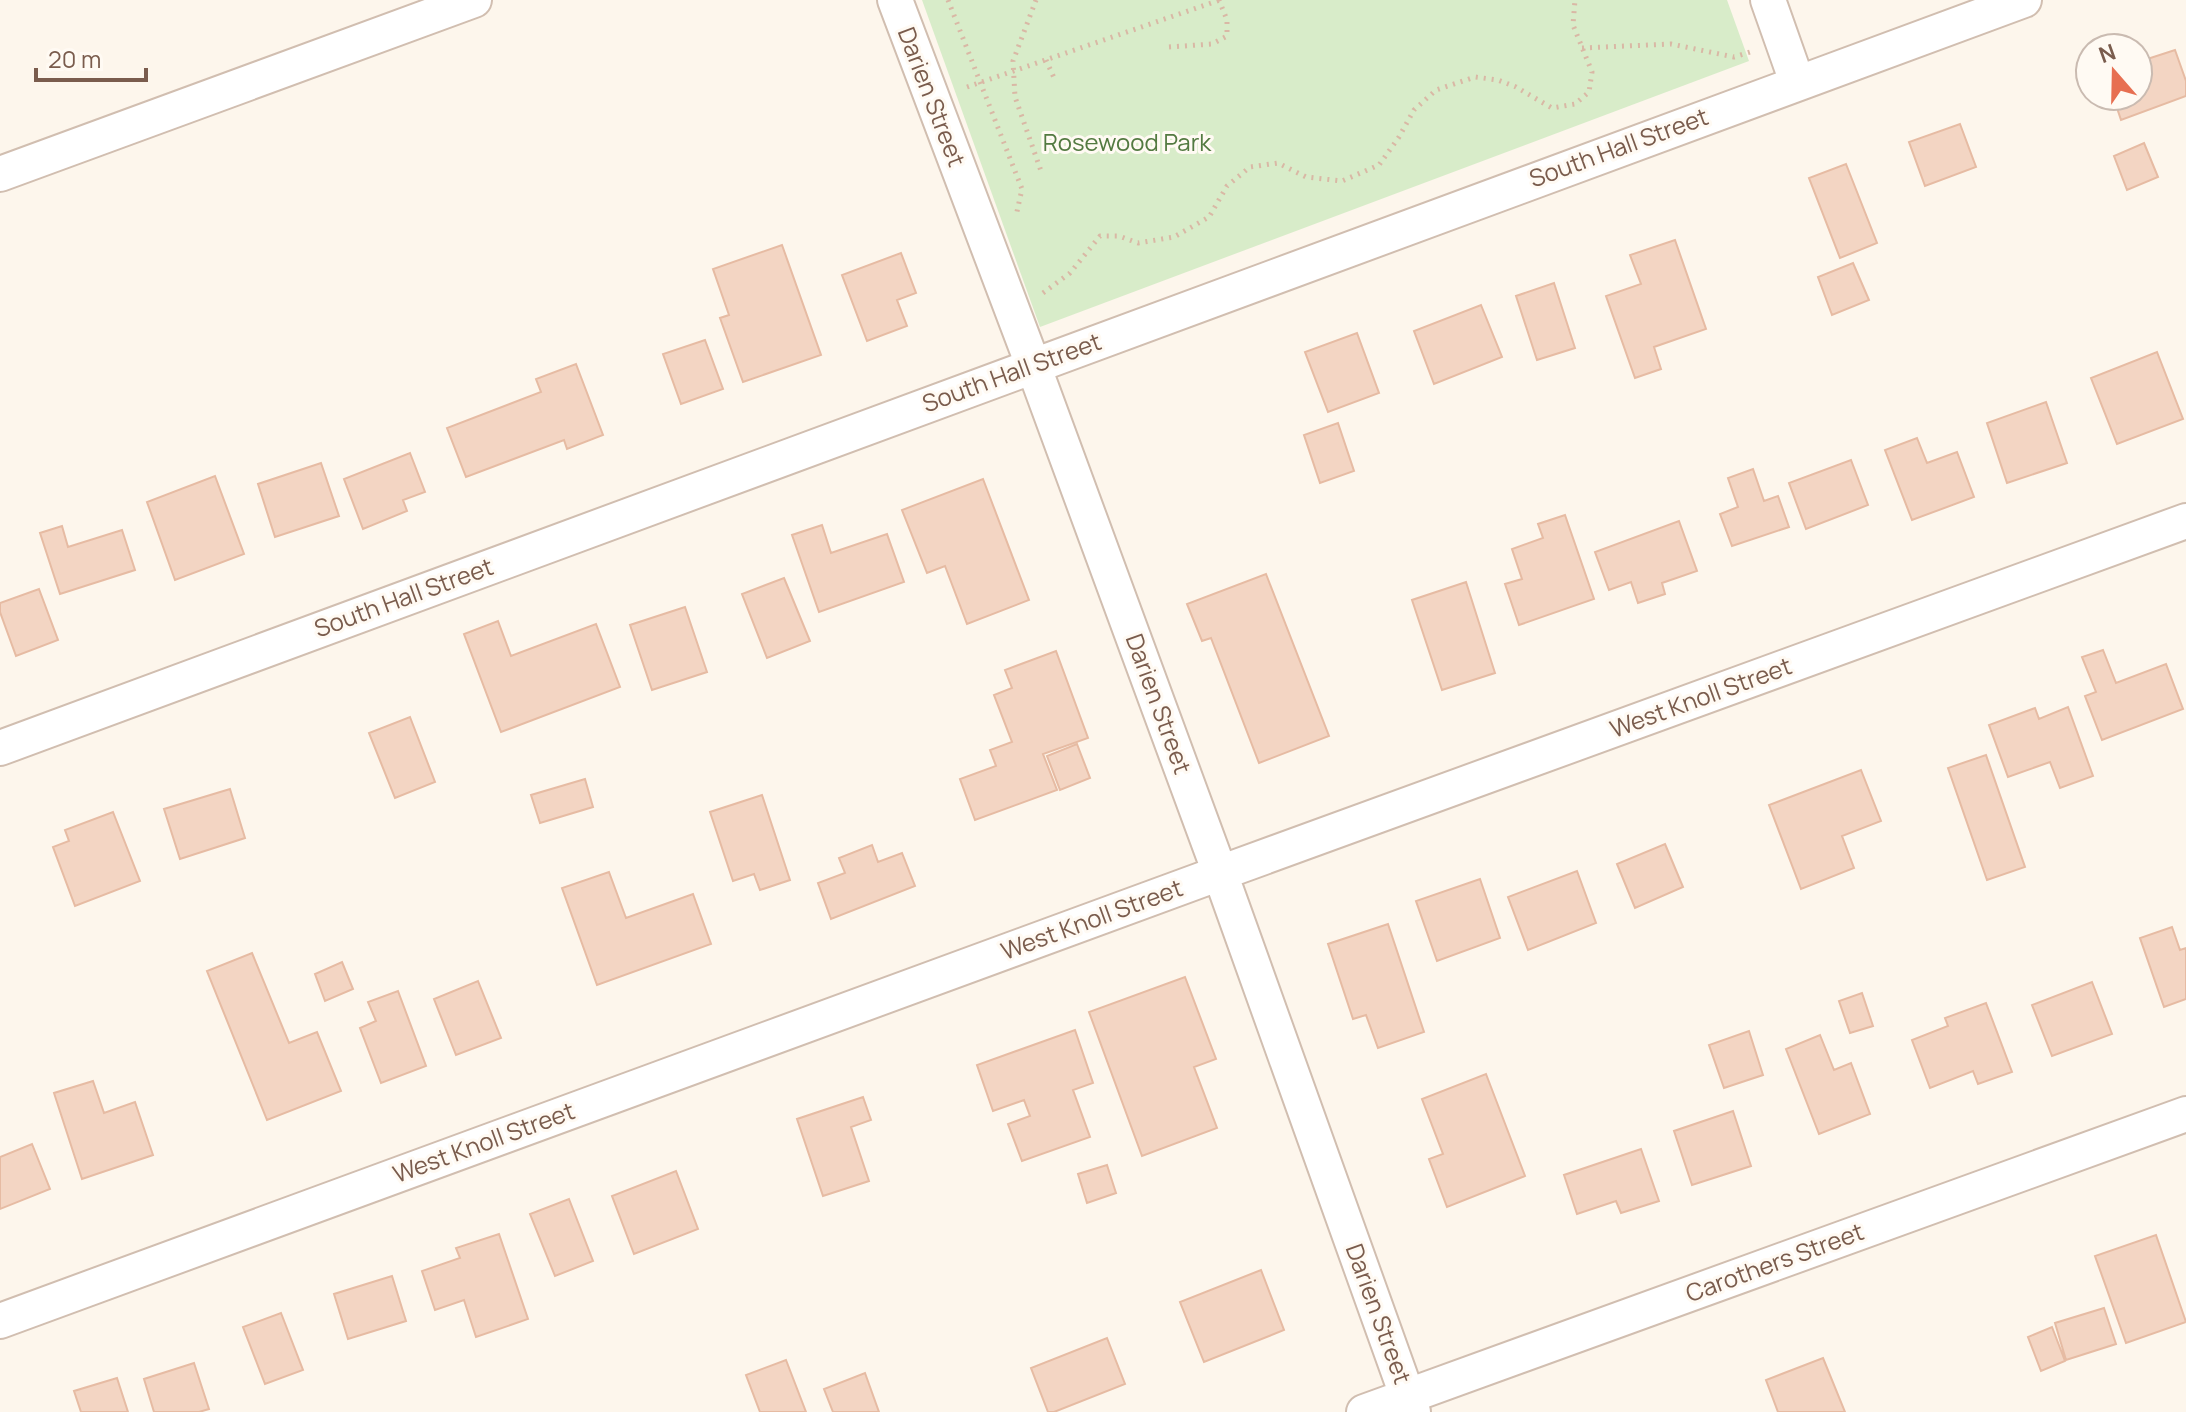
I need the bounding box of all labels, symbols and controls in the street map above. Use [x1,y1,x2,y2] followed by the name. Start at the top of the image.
[891,22,974,171] street label: Darien Street
[36,32,146,82] scale bar
[2074,32,2154,112] north arrow
[2095,36,2120,70] text: N
[48,42,101,75] text: 20 m
[1524,99,1713,194] street label: South Hall Street
[1043,125,1212,158] park label: Rosewood Park
[917,324,1106,419] street label: South Hall Street
[309,549,498,644] street label: South Hall Street
[1119,629,1200,778] street label: Darien Street
[1605,648,1796,745] street label: West Knoll Street
[996,870,1187,967] street label: West Knoll Street
[388,1093,579,1190] street label: West Knoll Street
[1681,1214,1868,1309] street label: Carothers Street
[1339,1239,1420,1388] street label: Darien Street

